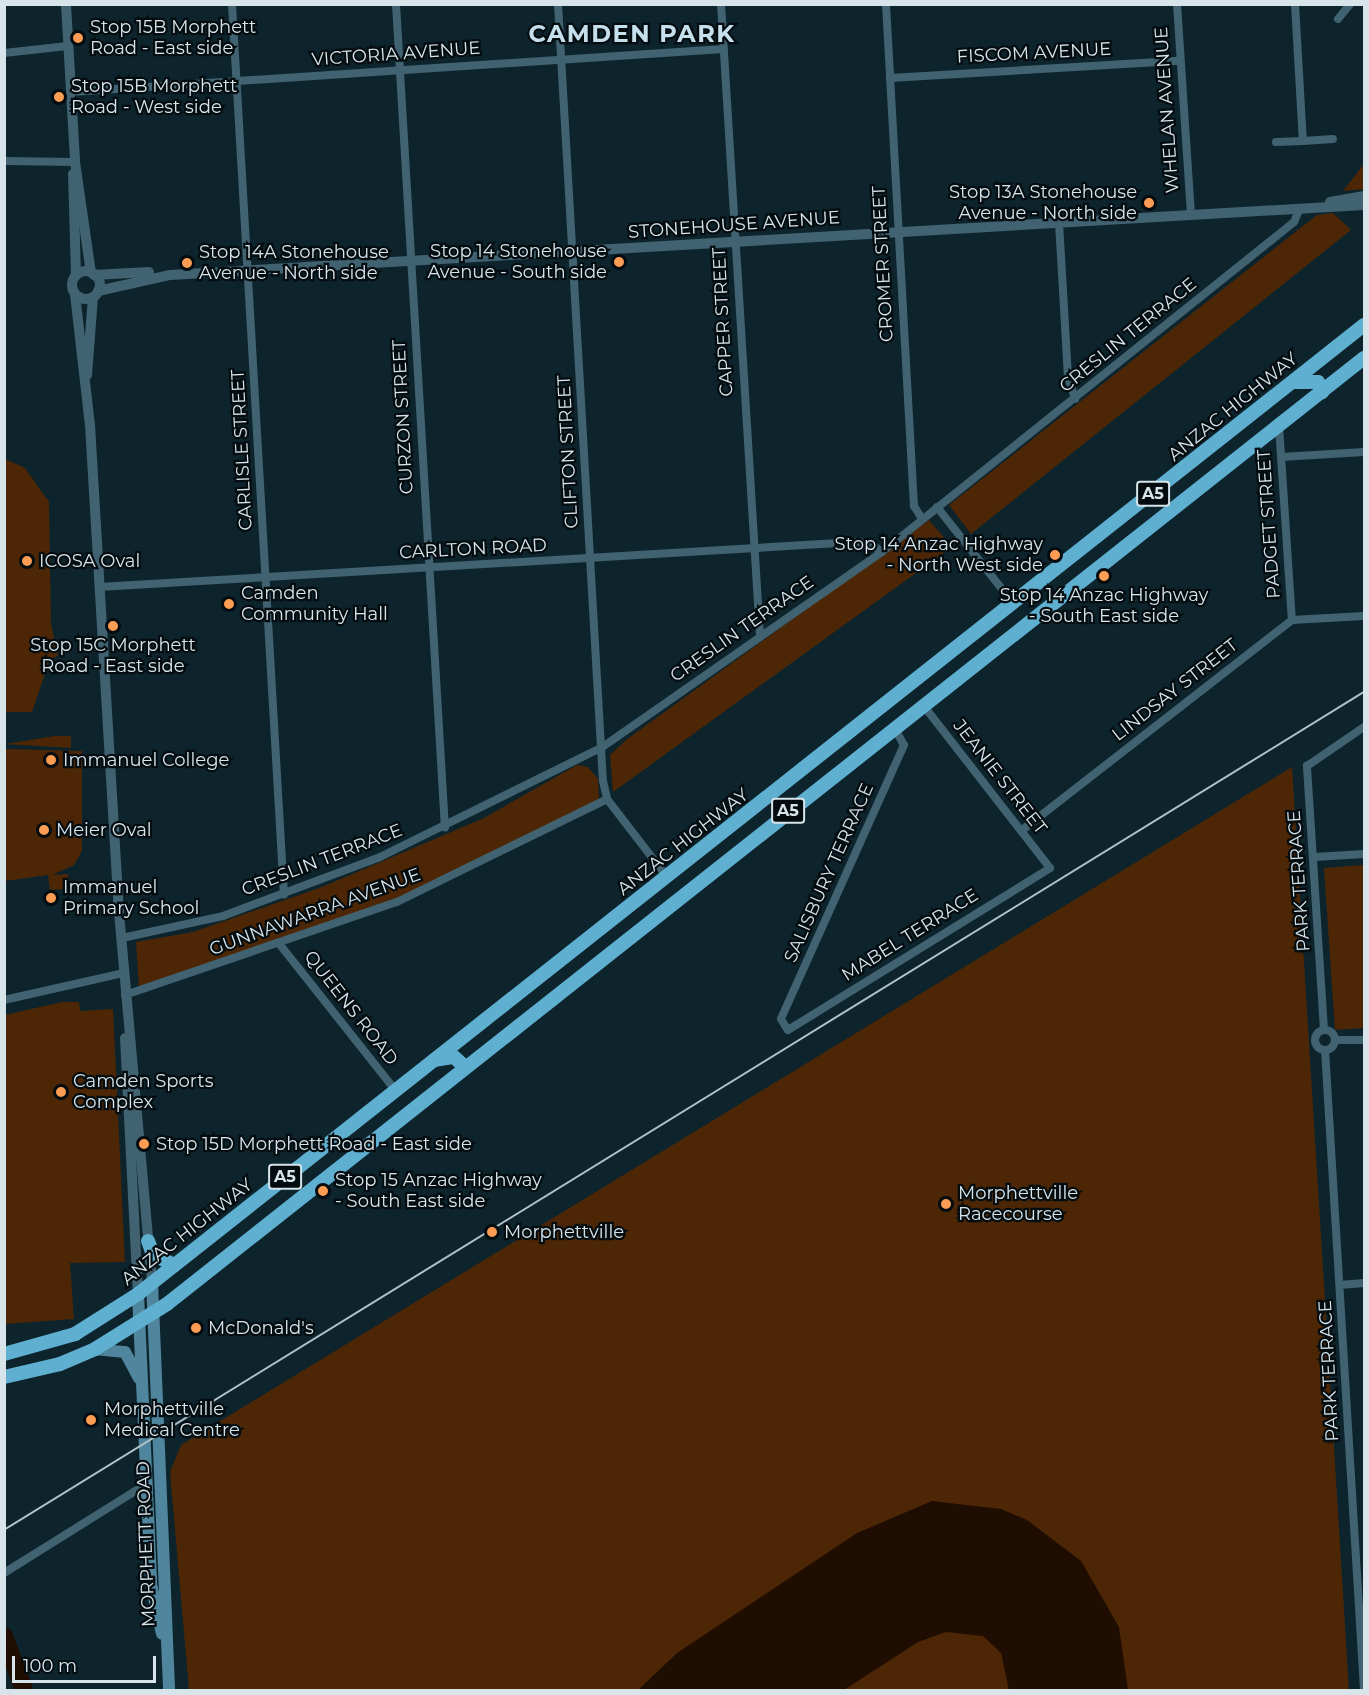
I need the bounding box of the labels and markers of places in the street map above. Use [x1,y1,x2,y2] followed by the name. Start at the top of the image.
[90,17,256,60] place label: Stop 15B Morphett Road - East side
[71,31,85,45] marker: Stop 15B Morphett Road - East side
[71,76,237,118] place label: Stop 15B Morphett Road - West side
[52,90,66,104] marker: Stop 15B Morphett Road - West side
[949,182,1137,224] place label: Stop 13A Stonehouse Avenue - North side
[1142,196,1156,210] marker: Stop 13A Stonehouse Avenue - North side
[427,241,607,284] place label: Stop 14 Stonehouse Avenue - South side
[199,242,389,284] place label: Stop 14A Stonehouse Avenue - North side
[612,255,626,269] marker: Stop 14 Stonehouse Avenue - South side
[180,256,194,270] marker: Stop 14A Stonehouse Avenue - North side
[835,534,1043,576] place label: Stop 14 Anzac Highway - North West side
[1048,548,1062,562] marker: Stop 14 Anzac Highway - North West side
[39,550,140,572] place label: ICOSA Oval
[20,554,34,568] marker: ICOSA Oval
[1097,569,1111,583] marker: Stop 14 Anzac Highway - South East side
[241,583,388,626] place label: Camden Community Hall
[1000,585,1208,628] place label: Stop 14 Anzac Highway - South East side
[222,597,236,611] marker: Camden Community Hall
[106,619,120,633] marker: Stop 15C Morphett Road - East side
[30,635,196,678] place label: Stop 15C Morphett Road - East side
[63,749,229,771] place label: Immanuel College
[44,753,58,767] marker: Immanuel College
[56,819,152,841] place label: Meier Oval
[37,823,51,837] marker: Meier Oval
[63,877,199,920] place label: Immanuel Primary School
[44,891,58,905] marker: Immanuel Primary School
[73,1071,213,1114] place label: Camden Sports Complex
[54,1085,68,1099] marker: Camden Sports Complex
[156,1133,472,1155] place label: Stop 15D Morphett Road - East side
[137,1137,151,1151] marker: Stop 15D Morphett Road - East side
[335,1170,542,1212] place label: Stop 15 Anzac Highway - South East side
[958,1183,1078,1226] place label: Morphettville Racecourse
[316,1184,330,1198] marker: Stop 15 Anzac Highway - South East side
[939,1197,953,1211] marker: Morphettville Racecourse
[504,1221,624,1243] place label: Morphettville
[485,1225,499,1239] marker: Morphettville
[208,1317,314,1339] place label: McDonald's
[189,1321,203,1335] marker: McDonald's
[104,1399,240,1442] place label: Morphettville Medical Centre
[82,1411,100,1429] marker: Morphettville Medical Centre

